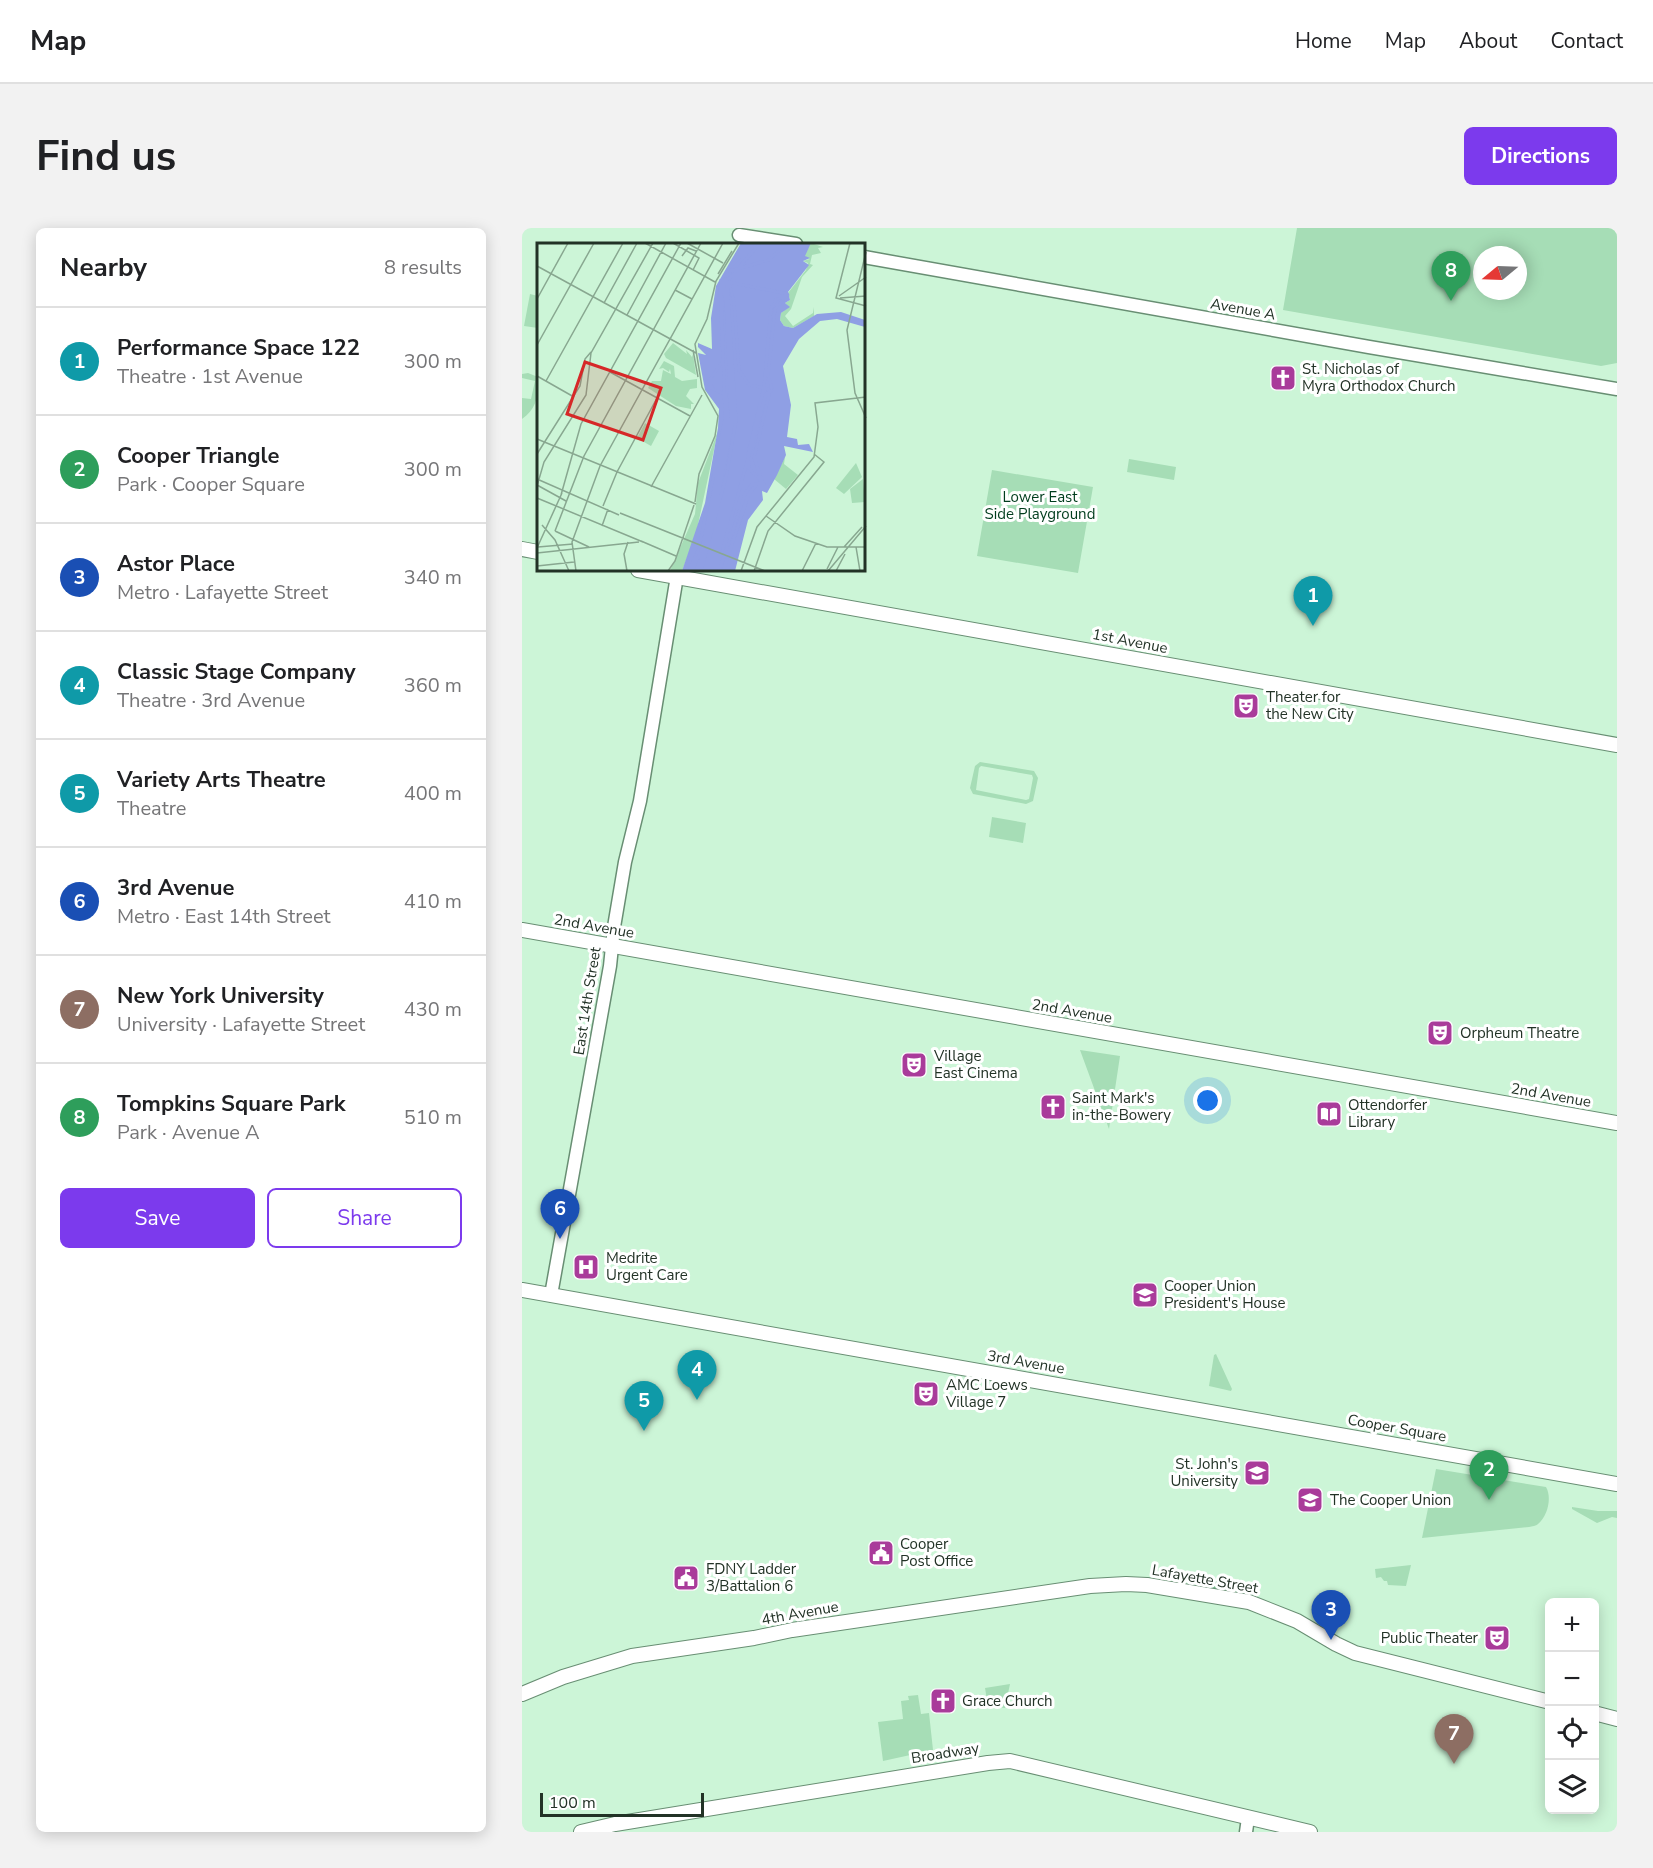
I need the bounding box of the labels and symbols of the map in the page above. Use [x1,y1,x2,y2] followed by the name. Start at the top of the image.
[537,243,866,572] inset map
[1473,246,1527,300] north arrow
[1432,251,1470,301] pin: 8
[1209,293,1277,325] street label: Avenue A
[1302,359,1455,396] place label: St. Nicholas of Myra Orthodox Church
[1268,363,1298,393] church icon: St. Nicholas of Myra Orthodox Church
[985,487,1095,524] park label: Lower East Side Playground
[1294,576,1332,626] pin: 1
[1091,624,1169,658] street label: 1st Avenue
[1266,687,1354,724] place label: Theater for the New City
[1231,691,1261,721] theatre icon: Theater for the New City
[552,909,636,943] street label: 2nd Avenue
[569,945,606,1057] street label: East 14th Street
[1030,994,1114,1028] street label: 2nd Avenue
[1425,1018,1455,1048] theatre icon: Orpheum Theatre
[1460,1023,1579,1043] place label: Orpheum Theatre
[933,1046,1018,1083] place label: Village East Cinema
[899,1050,929,1080] theatre icon: Village East Cinema
[1509,1078,1593,1112] street label: 2nd Avenue
[1193,1086,1222,1115] your location
[1072,1088,1171,1125] place label: Saint Mark's in-the-Bowery
[1038,1092,1068,1122] church icon: Saint Mark's in-the-Bowery
[1348,1095,1428,1132] place label: Ottendorfer Library
[1314,1099,1344,1129] library icon: Ottendorfer Library
[540,1190,579,1239] pin: 6
[606,1248,688,1285] place label: Medrite Urgent Care
[571,1252,601,1282] hospital icon: Medrite Urgent Care
[1164,1276,1286,1313] place label: Cooper Union President's House
[1130,1280,1160,1310] school or university icon: Cooper Union President's House
[986,1345,1066,1379] street label: 3rd Avenue
[678,1350,717,1400] pin: 4
[945,1375,1028,1412] place label: AMC Loews Village 7
[911,1379,941,1409] theatre icon: AMC Loews Village 7
[624,1382,664,1431] pin: 5
[1346,1409,1448,1447] street label: Cooper Square
[1470,1450,1508,1500] pin: 2
[1170,1454,1238,1491] place label: St. John's University
[1242,1458,1272,1488] school or university icon: St. John's University
[1295,1485,1325,1515] school or university icon: The Cooper Union
[1330,1490,1451,1510] place label: The Cooper Union
[900,1534,973,1571] place label: Cooper Post Office
[866,1538,896,1568] public building icon: Cooper Post Office
[706,1559,797,1596] place label: FDNY Ladder 3/Battalion 6
[1150,1560,1260,1598] street label: Lafayette Street
[671,1563,701,1593] public building icon: FDNY Ladder 3/Battalion 6
[1312,1590,1350,1640] pin: 3
[760,1596,840,1630] street label: 4th Avenue
[1482,1623,1512,1653] theatre icon: Public Theater
[1381,1628,1479,1648] place label: Public Theater
[928,1686,958,1716] church icon: Grace Church
[962,1691,1053,1711] place label: Grace Church
[1434,1714,1474,1764] pin: 7
[910,1738,981,1768] street label: Broadway
[540,1790,704,1818] scale bar

